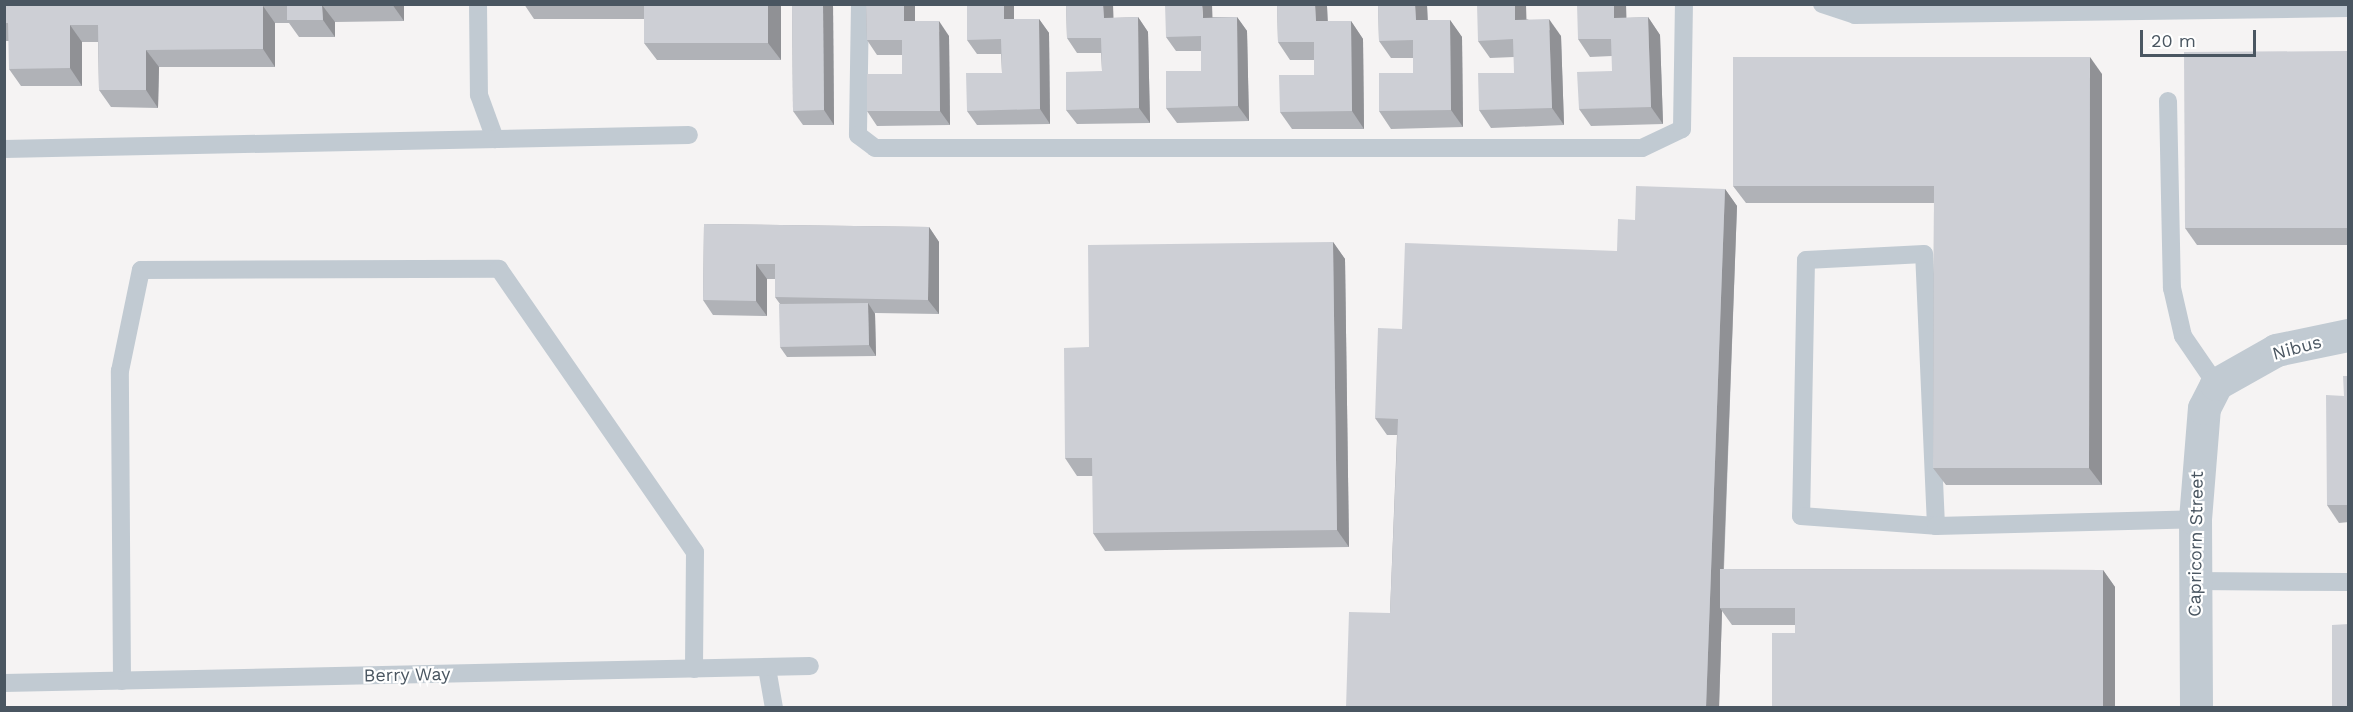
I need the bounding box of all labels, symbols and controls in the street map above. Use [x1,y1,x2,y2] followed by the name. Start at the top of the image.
[2143,18,2258,56] scale bar
[2151,30,2196,51] text: 20 m
[2270,331,2324,365] street label: Nibus
[2184,471,2208,617] street label: Capricorn Street
[363,663,451,687] street label: Berry Way

